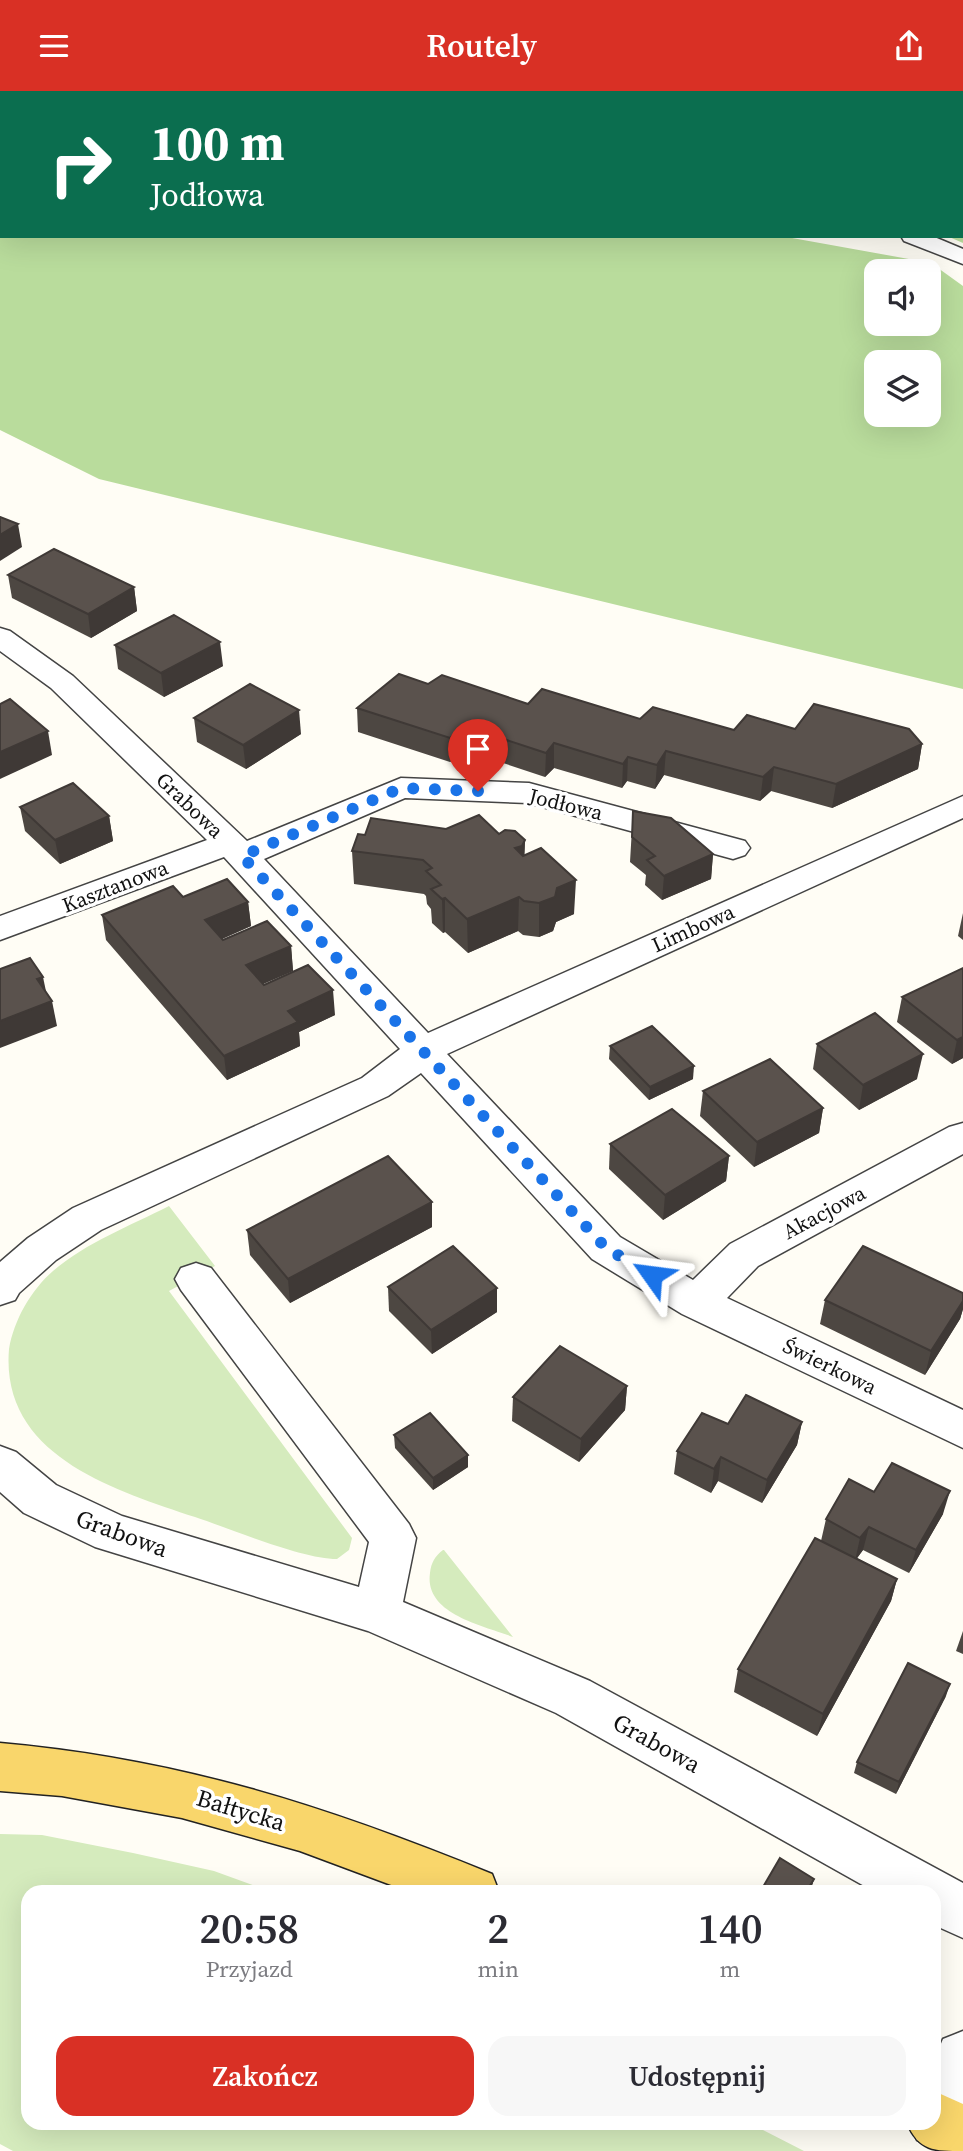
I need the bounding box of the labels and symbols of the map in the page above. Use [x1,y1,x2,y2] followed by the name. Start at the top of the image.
[448,719,508,791] pin
[150,765,230,845] street label: Grabowa
[525,781,606,827] street label: Jodłowa
[58,852,172,919] street label: Kasztanowa
[647,897,739,959] street label: Limbowa
[777,1178,871,1246] street label: Akacjowa
[615,1238,689,1312] position arrow
[778,1331,882,1401] street label: Świerkowa
[71,1501,173,1565] street label: Grabowa
[607,1705,708,1781] street label: Grabowa
[193,1781,290,1839] street label: Bałtycka

